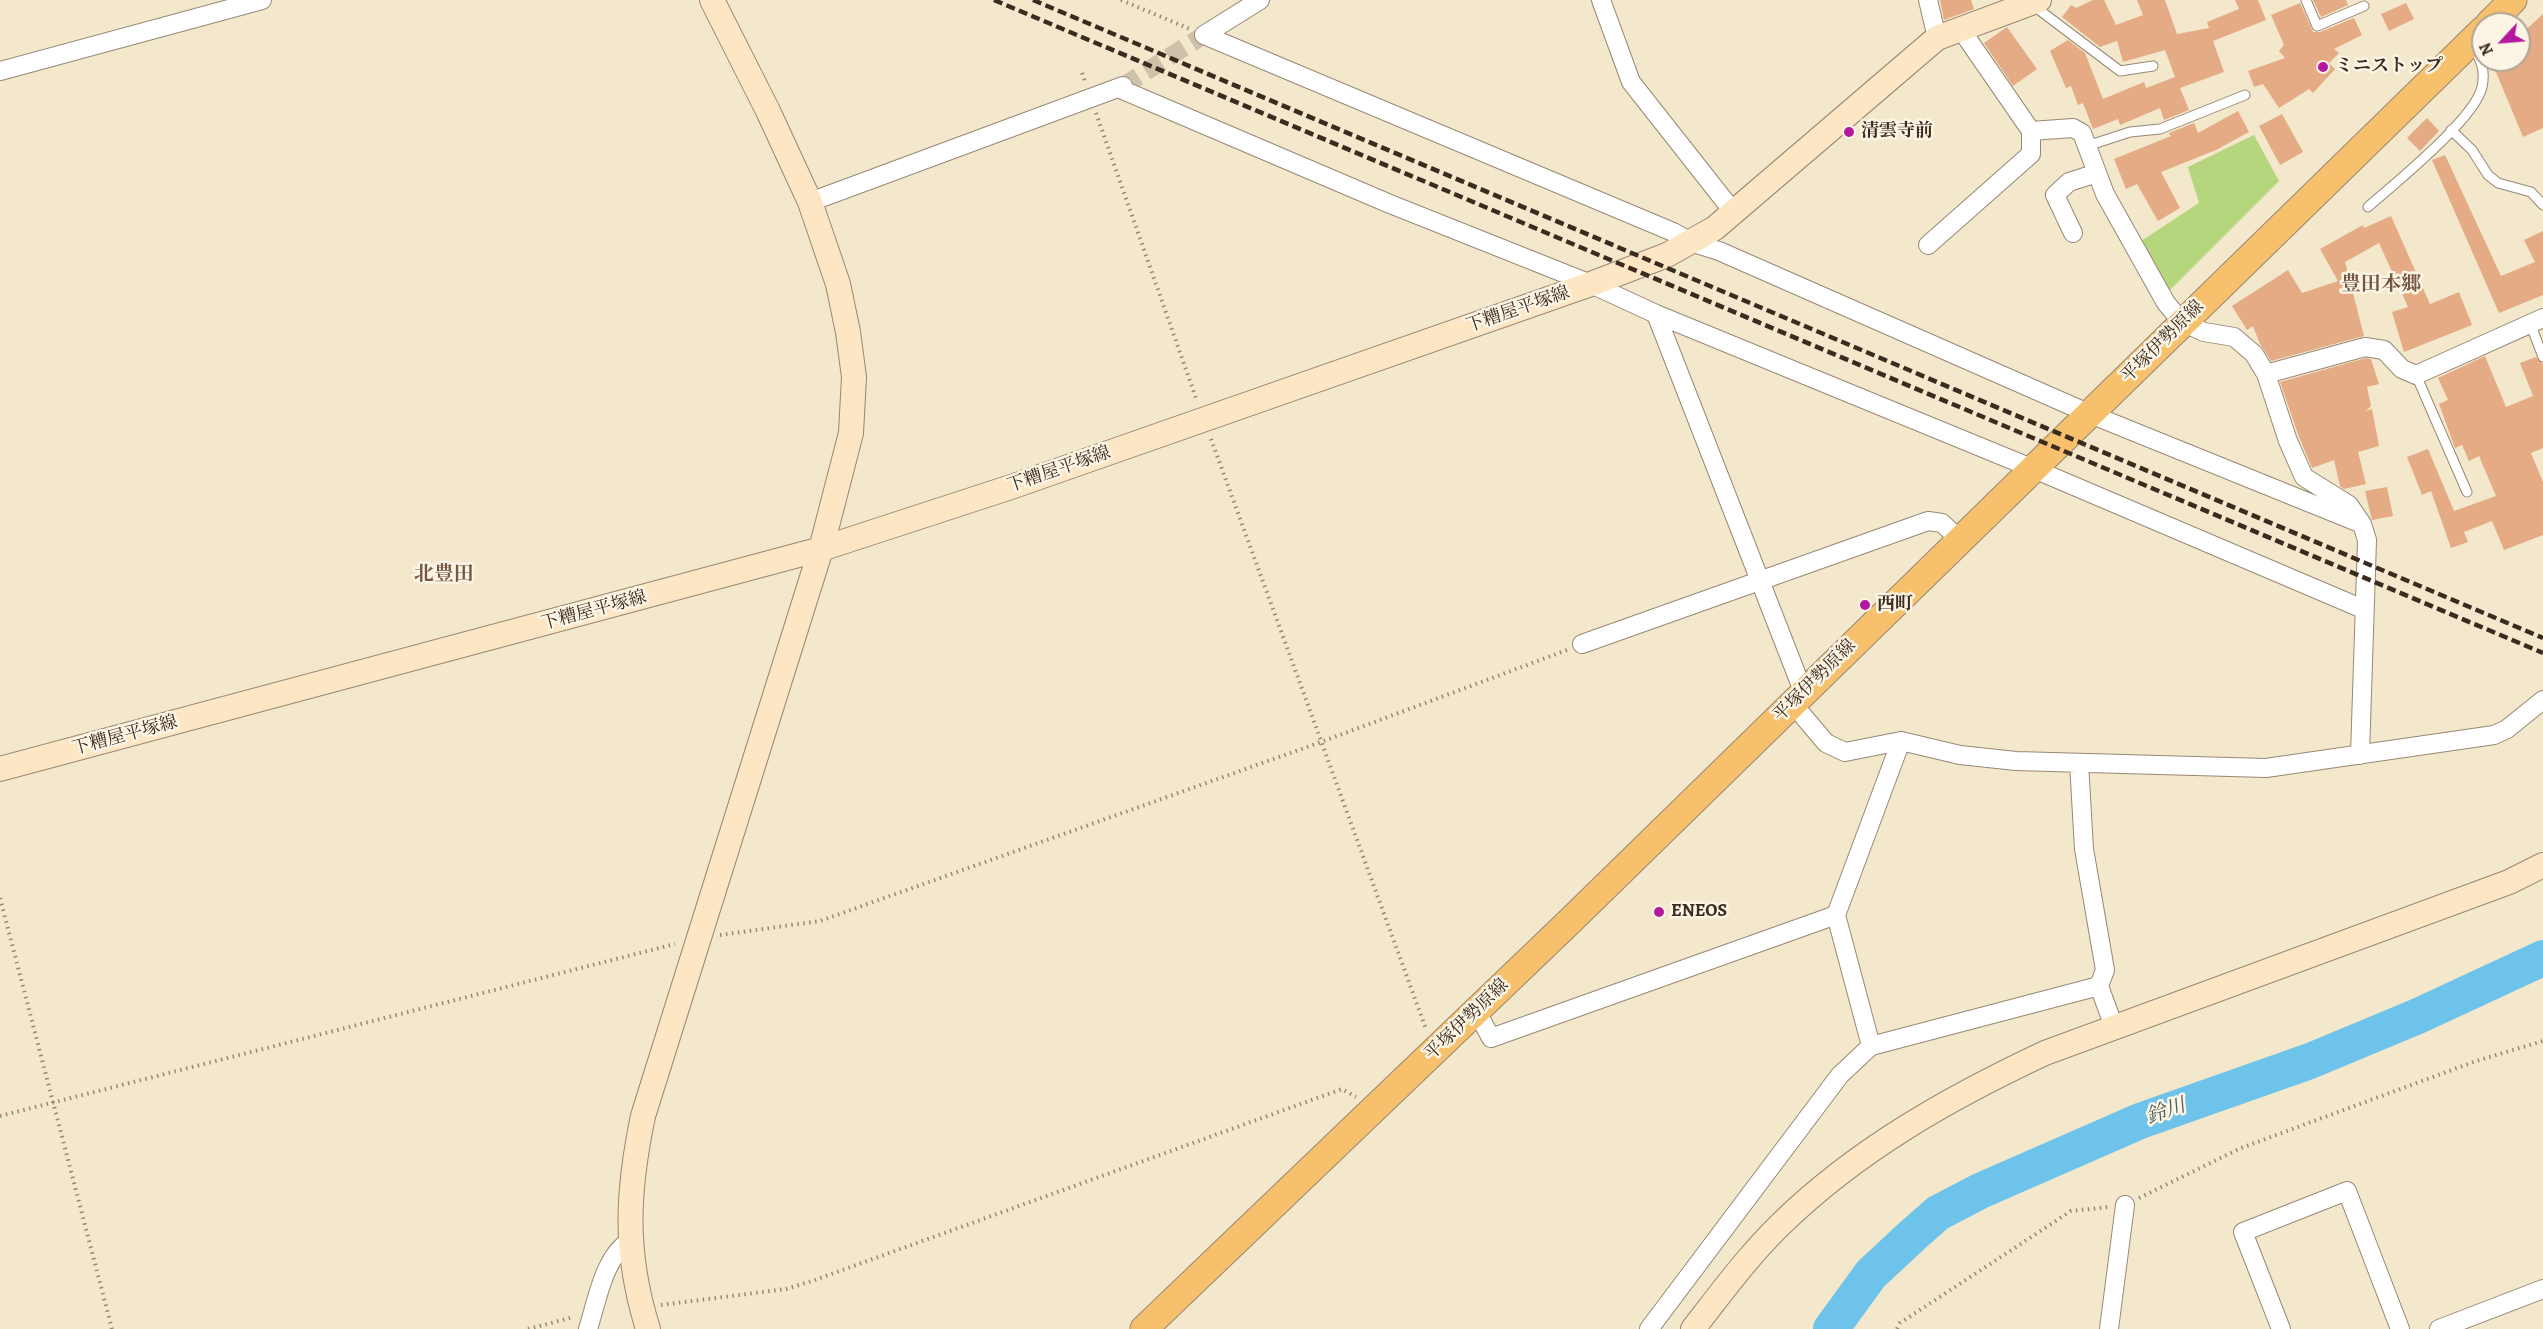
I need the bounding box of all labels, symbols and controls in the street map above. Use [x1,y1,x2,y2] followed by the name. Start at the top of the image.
[2471,12,2531,72] north arrow
[2474,39,2499,59] text: N
[2335,56,2443,78] place label: ミニストップ
[2316,60,2330,74] marker: ミニストップ
[1861,121,1933,143] place label: 清雲寺前
[1842,125,1856,139] marker: 清雲寺前
[2341,273,2421,297] district label: 豊田本郷
[1463,282,1573,338] street label: 下糟屋平塚線
[2117,296,2209,388] street label: 平塚伊勢原線
[1004,442,1114,498] street label: 下糟屋平塚線
[414,563,474,587] district label: 北豊田
[539,587,649,635] street label: 下糟屋平塚線
[1877,594,1913,616] place label: 西町
[1858,598,1872,612] marker: 西町
[1769,635,1861,727] street label: 平塚伊勢原線
[70,712,180,760] street label: 下糟屋平塚線
[1671,901,1727,923] place label: ENEOS
[1652,905,1666,919] marker: ENEOS
[1421,975,1513,1065] street label: 平塚伊勢原線
[2143,1094,2189,1130] water label: 鈴川

